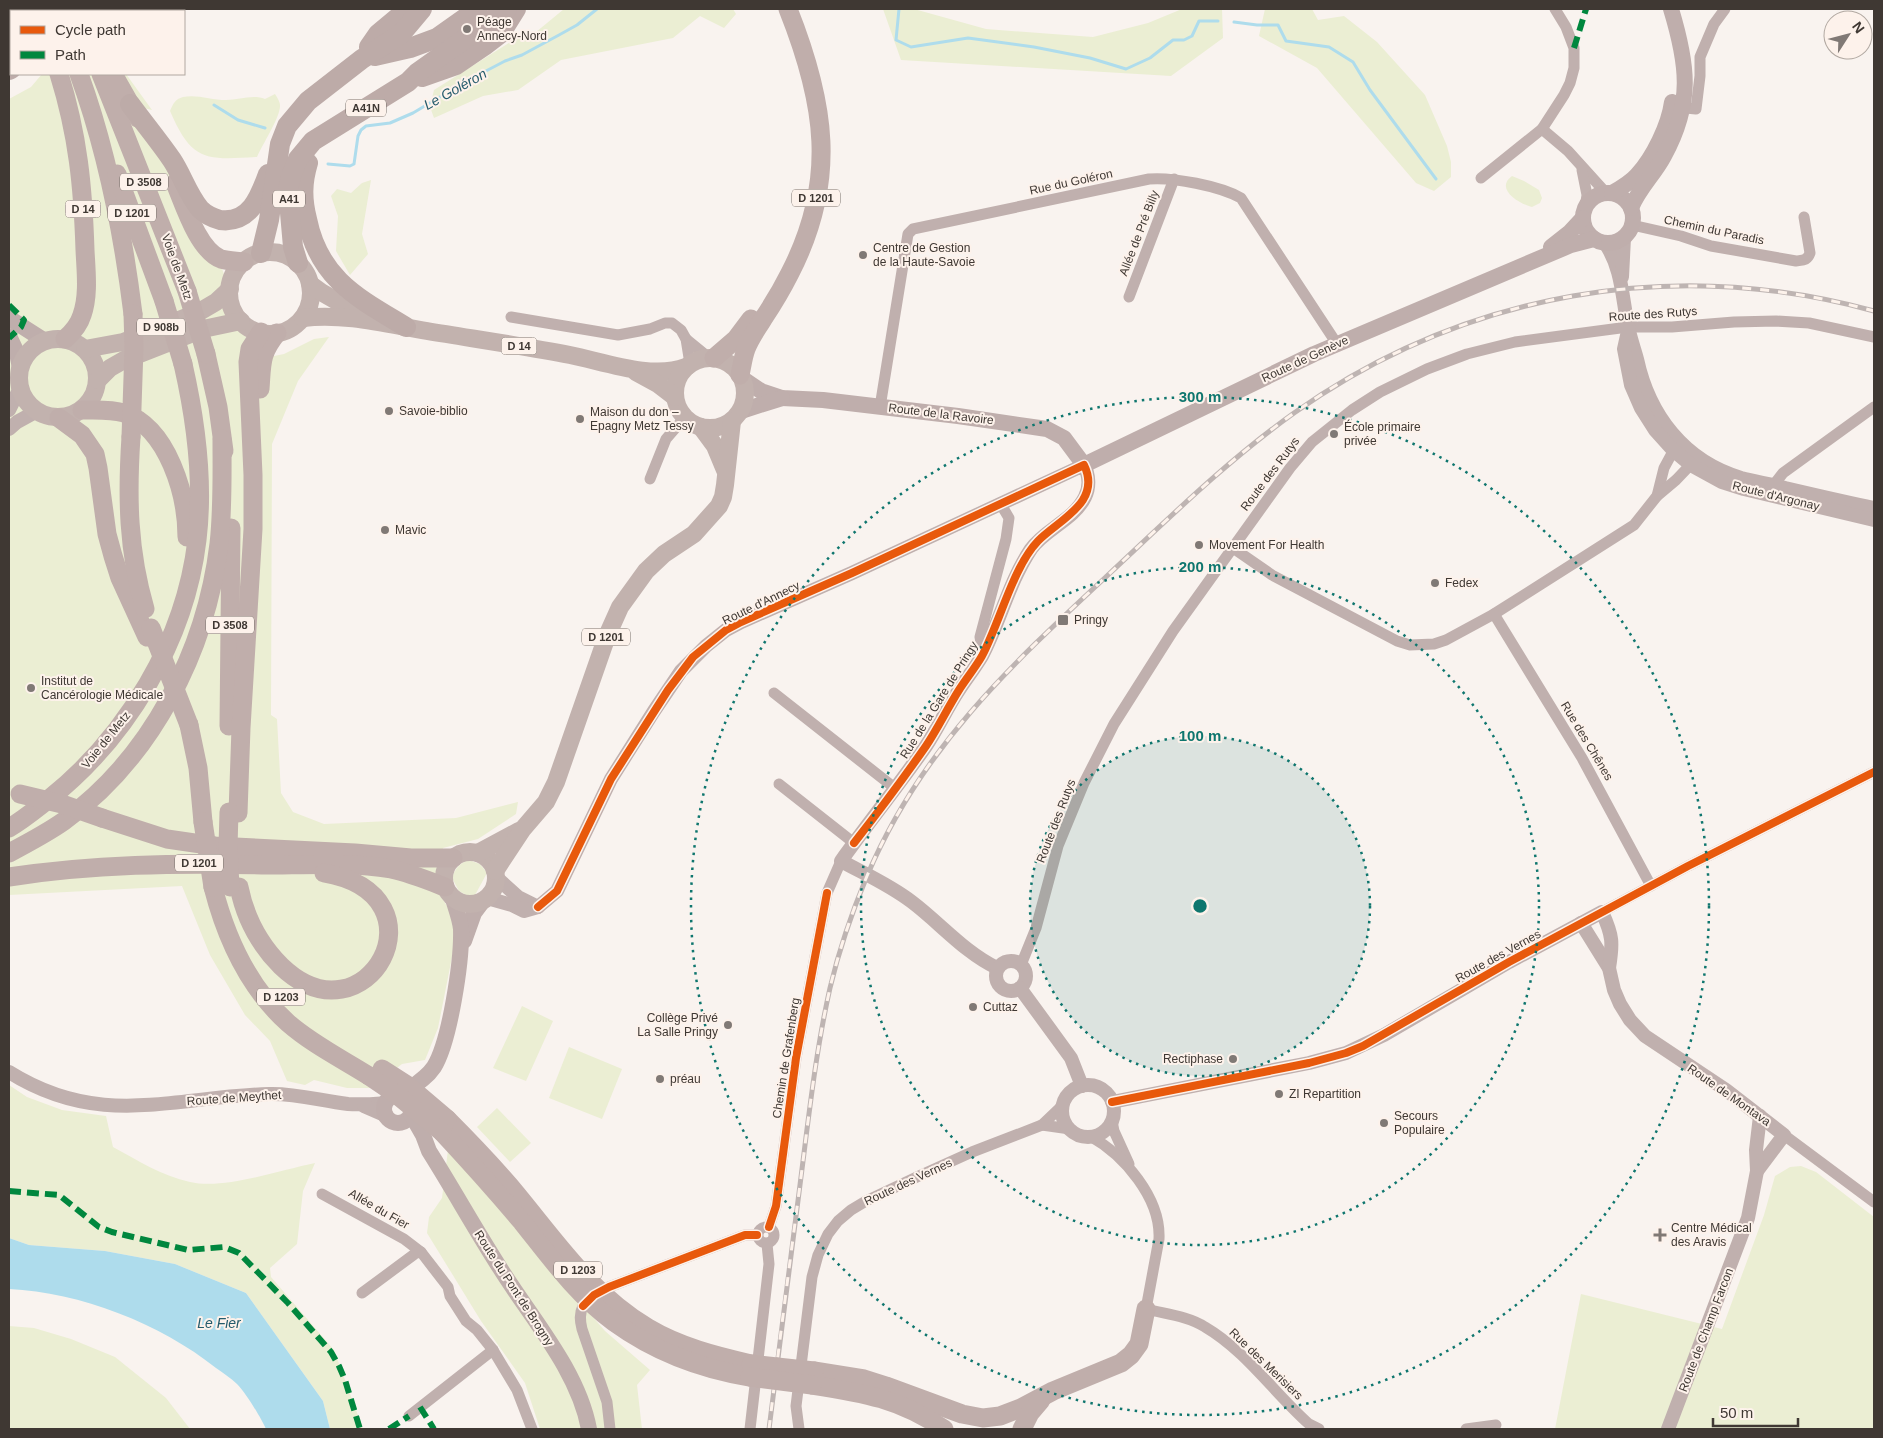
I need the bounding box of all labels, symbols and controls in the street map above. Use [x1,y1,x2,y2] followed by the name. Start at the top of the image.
[10,10,185,75] legend
[1823,10,1873,60] north arrow
[477,15,547,43] place label: Péage Annecy-Nord
[1849,19,1868,36] text: N
[55,21,126,38] text: Cycle path
[461,23,473,35] marker: Péage Annecy-Nord
[55,46,86,63] text: Path
[421,65,489,113] water label: Le Goléron
[346,100,386,116] road number: A41N
[1028,166,1114,198] street label: Rue du Goléron
[120,173,168,190] road number: D 3508
[1116,188,1162,278] street label: Allée de Pré Billy
[273,190,305,208] road number: A41
[792,190,840,207] road number: D 1201
[66,200,100,218] road number: D 14
[108,204,156,222] road number: D 1201
[1663,213,1765,247] street label: Chemin du Paradis
[159,232,195,302] street label: Voie de Metz
[873,241,975,269] place label: Centre de Gestion de la Haute-Savoie
[857,249,869,261] marker: Centre de Gestion de la Haute-Savoie
[1608,304,1698,324] street label: Route des Rutys
[137,318,185,336] road number: D 908b
[1259,333,1351,385] street label: Route de Genève
[502,338,536,354] road number: D 14
[1179,388,1221,405] text: 300 m
[888,401,995,427] street label: Route de la Ravoire
[399,404,468,418] place label: Savoie-biblio
[383,405,395,417] marker: Savoie-biblio
[590,405,694,433] place label: Maison du don – Epagny Metz Tessy
[574,413,586,425] marker: Maison du don – Epagny Metz Tessy
[1344,419,1421,448] place label: École primaire privée
[1328,428,1340,440] marker: École primaire privée
[1238,434,1302,514] street label: Route des Rutys
[1731,478,1821,514] street label: Route d'Argonay
[395,523,426,537] place label: Mavic
[379,524,391,536] marker: Mavic
[1209,538,1324,552] place label: Movement For Health
[1193,539,1205,551] marker: Movement For Health
[1179,558,1221,575] text: 200 m
[1445,576,1478,590] place label: Fedex
[1429,577,1441,589] marker: Fedex
[720,578,802,628] street label: Route d'Annecy
[1056,613,1070,627] marker: Pringy
[1074,613,1108,627] place label: Pringy
[206,616,254,634] road number: D 3508
[582,628,630,646] road number: D 1201
[897,639,981,761] street label: Rue de la Gare de Pringy
[41,674,163,702] place label: Institut de Cancérologie Médicale
[25,682,37,694] marker: Institut de Cancérologie Médicale
[1558,699,1616,783] street label: Rue des Chênes
[79,709,133,771] street label: Voie de Metz
[1179,727,1221,744] text: 100 m
[1034,777,1078,865] street label: Route des Rutys
[175,854,223,871] road number: D 1201
[1191,897,1209,915] centre of rings
[1453,927,1543,985] street label: Route des Vernes
[257,989,305,1006] road number: D 1203
[770,997,802,1119] street label: Chemin de Grafenberg
[983,1000,1018,1014] place label: Cuttaz
[967,1001,979,1013] marker: Cuttaz
[637,1011,718,1039] place label: Collège Privé La Salle Pringy
[722,1019,734,1031] marker: Collège Privé La Salle Pringy
[1163,1052,1223,1066] place label: Rectiphase
[1227,1053,1239,1065] marker: Rectiphase
[1685,1061,1773,1129] street label: Route de Montava
[670,1072,701,1086] place label: préau
[654,1073,666,1085] marker: préau
[1289,1087,1361,1101] place label: ZI Repartition
[186,1088,282,1108] street label: Route de Meythet
[1273,1088,1285,1100] marker: ZI Repartition
[1394,1109,1445,1137] place label: Secours Populaire
[1378,1117,1390,1129] marker: Secours Populaire
[862,1155,954,1209] street label: Route des Vernes
[346,1186,412,1232] street label: Allée du Fier
[1671,1221,1752,1249] place label: Centre Médical des Aravis
[471,1228,557,1348] street label: Route du Pont de Brogny
[1653,1228,1667,1242] marker: Centre Médical des Aravis
[554,1262,602,1278] road number: D 1203
[1676,1266,1736,1394] street label: Route de Champ Farcon
[197,1315,242,1331] water label: Le Fier
[1226,1325,1306,1403] street label: Rue des Merisiers
[1713,1396,1798,1428] scale bar
[1720,1404,1753,1421] text: 50 m

